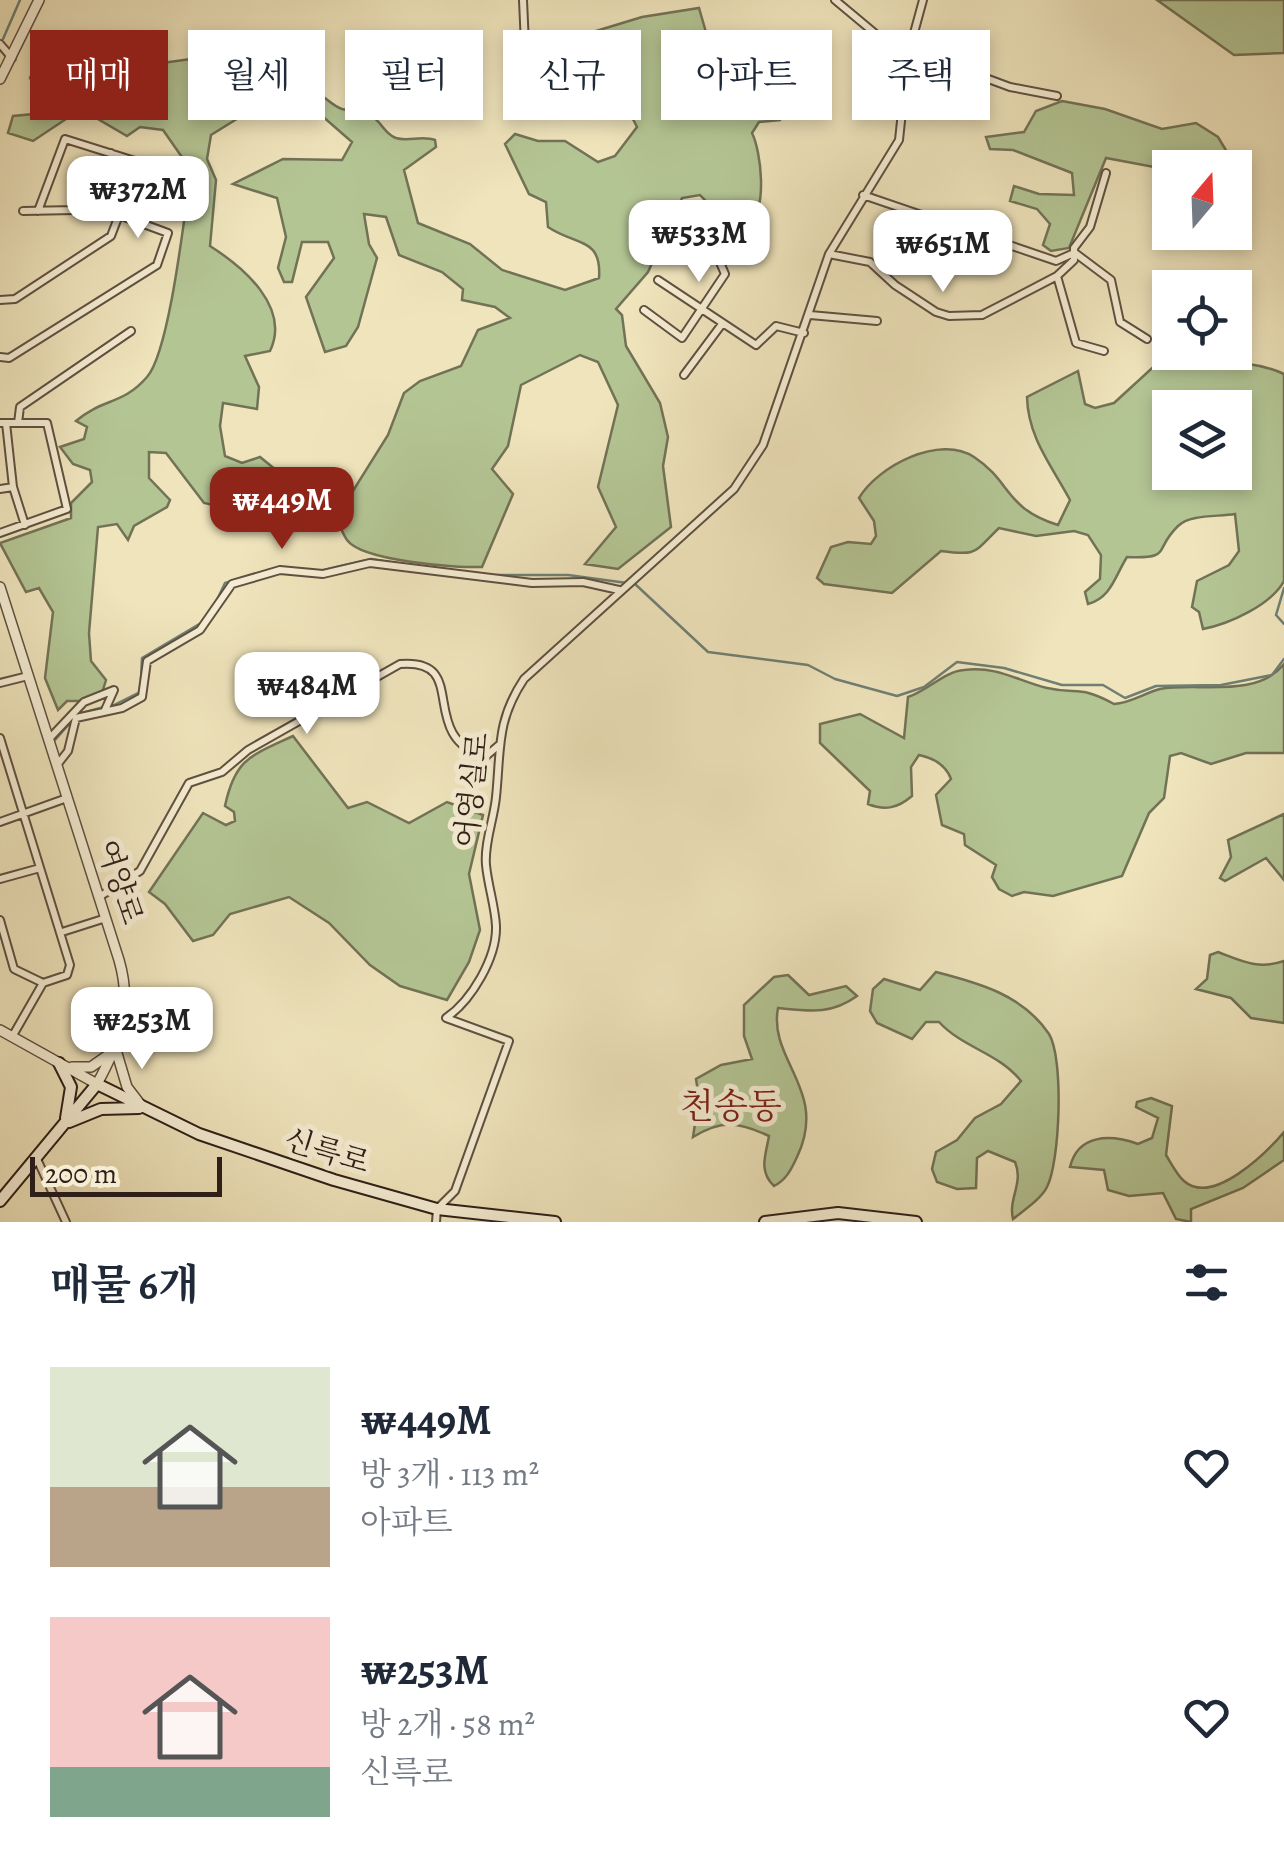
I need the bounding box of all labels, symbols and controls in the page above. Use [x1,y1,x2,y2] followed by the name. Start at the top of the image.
[30,30,168,120] chip: 매매
[188,30,325,120] chip: 월세
[345,30,483,120] chip: 필터
[503,30,641,120] chip: 신규
[661,30,832,120] chip: 아파트
[852,30,990,120] chip: 주택
[1152,150,1252,250] north arrow
[1152,150,1252,490] map controls
[68,156,208,241] pin: ₩372M
[89,166,187,210] text: ₩372M
[629,200,769,285] pin: ₩533M
[651,210,747,254] text: ₩533M
[873,210,1013,295] pin: ₩651M
[895,220,991,264] text: ₩651M
[1152,270,1252,370] button: locate
[1152,390,1252,490] button: layers
[212,467,352,552] pin: ₩449M
[232,477,332,521] text: ₩449M
[237,652,377,737] pin: ₩484M
[257,662,357,706] text: ₩484M
[446,730,498,850] street label: 어영실로
[88,834,152,930] street label: 여양로
[72,987,212,1072] pin: ₩253M
[93,997,191,1041] text: ₩253M
[680,1082,782,1130] district label: 천송동
[280,1119,374,1183] street label: 신륵로
[30,1152,222,1196] scale bar
[45,1155,117,1193] text: 200 m
[1179,1255,1234,1310] icon: filters
[50,1256,199,1313] text: 매물 6개
[360,1391,492,1448] text: ₩449M
[130,1407,250,1527] icon: home
[1179,1440,1234,1495] icon: heart
[360,1452,539,1496] text: 방 3개 · 113 m²
[360,1500,453,1544] text: 아파트
[360,1641,489,1698] text: ₩253M
[130,1657,250,1777] icon: home
[1179,1690,1234,1745] icon: heart
[360,1702,535,1746] text: 방 2개 · 58 m²
[360,1750,453,1794] text: 신륵로

